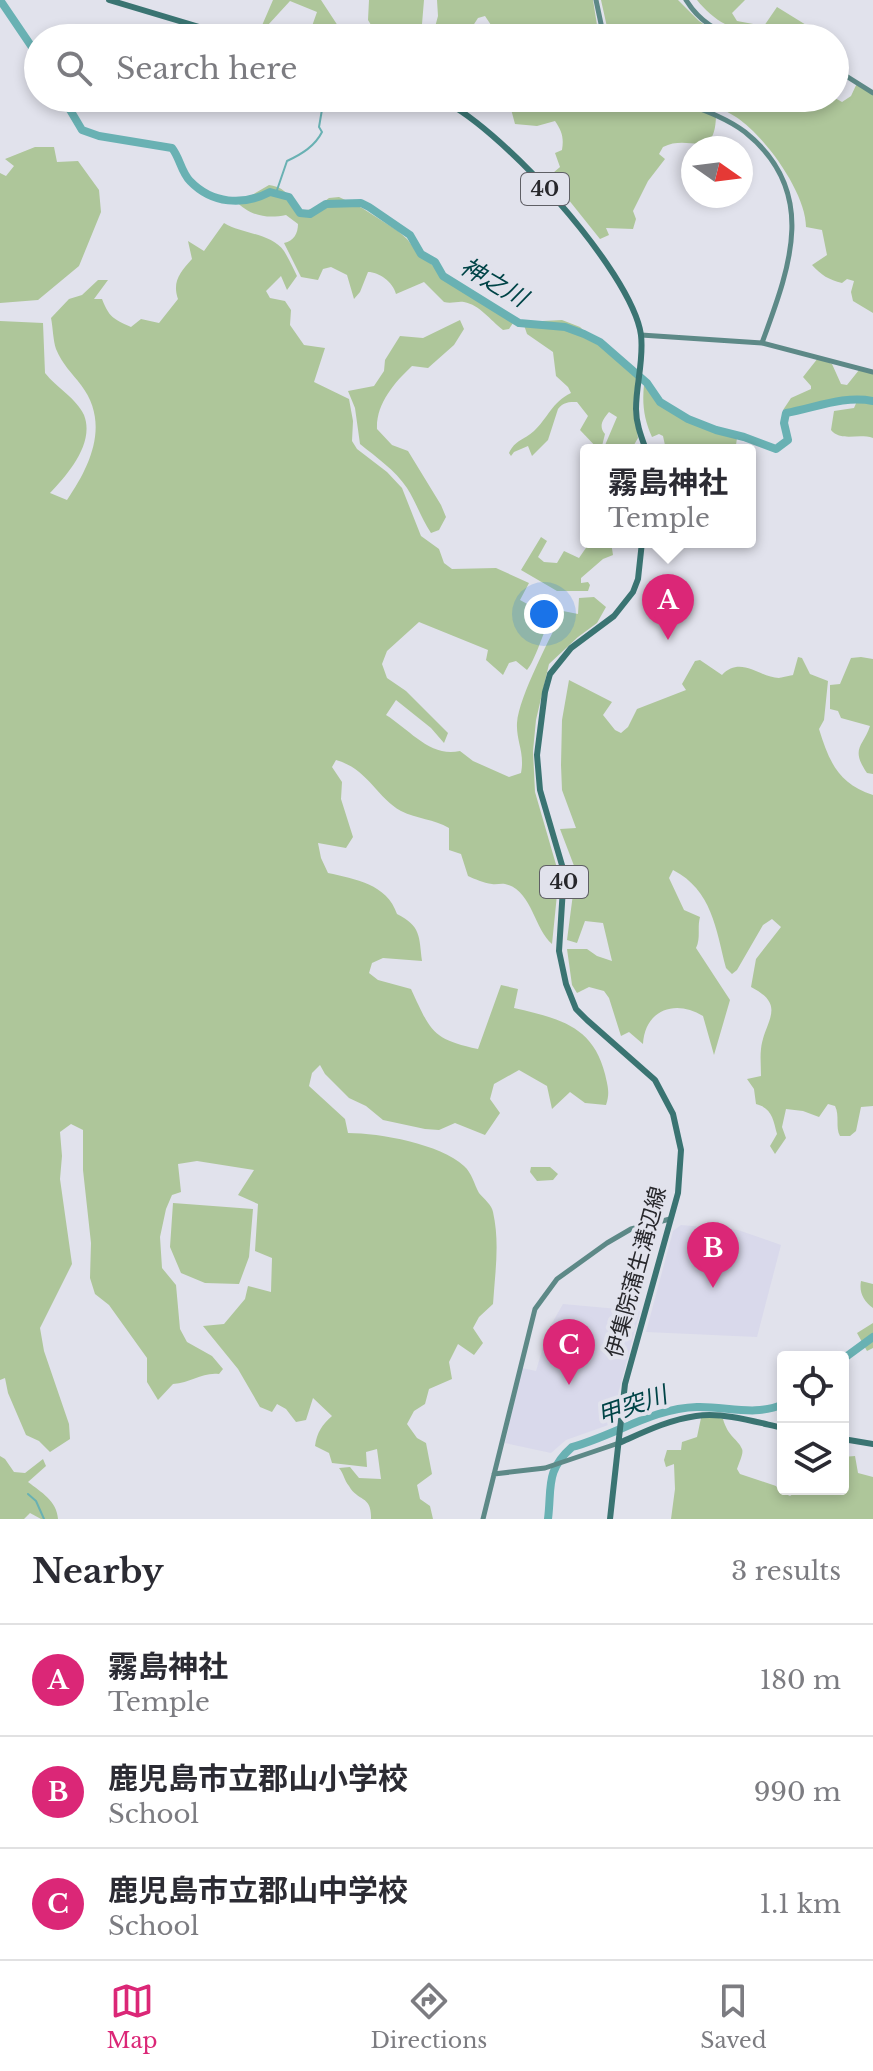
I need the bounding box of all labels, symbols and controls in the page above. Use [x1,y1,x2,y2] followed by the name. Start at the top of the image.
[24,24,849,112] search box
[52,46,96,90] icon: search
[116,50,297,87] text: Search here
[681,136,753,208] north arrow
[521,173,569,205] road number: 40
[456,251,535,314] water label: 神之川
[580,444,756,548] popup
[608,464,728,501] text: 霧島神社
[608,502,710,534] text: Temple
[642,574,694,640] pin: A
[524,594,564,634] your location
[540,866,588,898] road number: 40
[600,1183,672,1361] street label: 伊集院蒲生溝辺線
[687,1222,739,1288] pin: B
[543,1319,595,1385] pin: C
[777,1351,849,1495] map controls
[777,1351,849,1423] button: locate
[593,1379,674,1430] water label: 甲突川
[777,1423,849,1495] button: layers
[32,1550,164,1592] text: Nearby
[731,1555,841,1587] text: 3 results
[108,1648,228,1685] text: 霧島神社
[47,1664,69,1696] text: A
[760,1664,841,1696] text: 180 m
[108,1686,210,1718] text: Temple
[108,1760,408,1797] text: 鹿児島市立郡山小学校
[48,1776,68,1808] text: B
[754,1776,841,1808] text: 990 m
[108,1798,199,1830] text: School
[108,1872,408,1909] text: 鹿児島市立郡山中学校
[47,1888,69,1920] text: C
[760,1888,841,1920] text: 1.1 km
[108,1910,199,1942] text: School
[106,1979,158,2054] tab: Map
[370,1979,487,2054] tab: Directions
[700,1979,767,2054] tab: Saved

